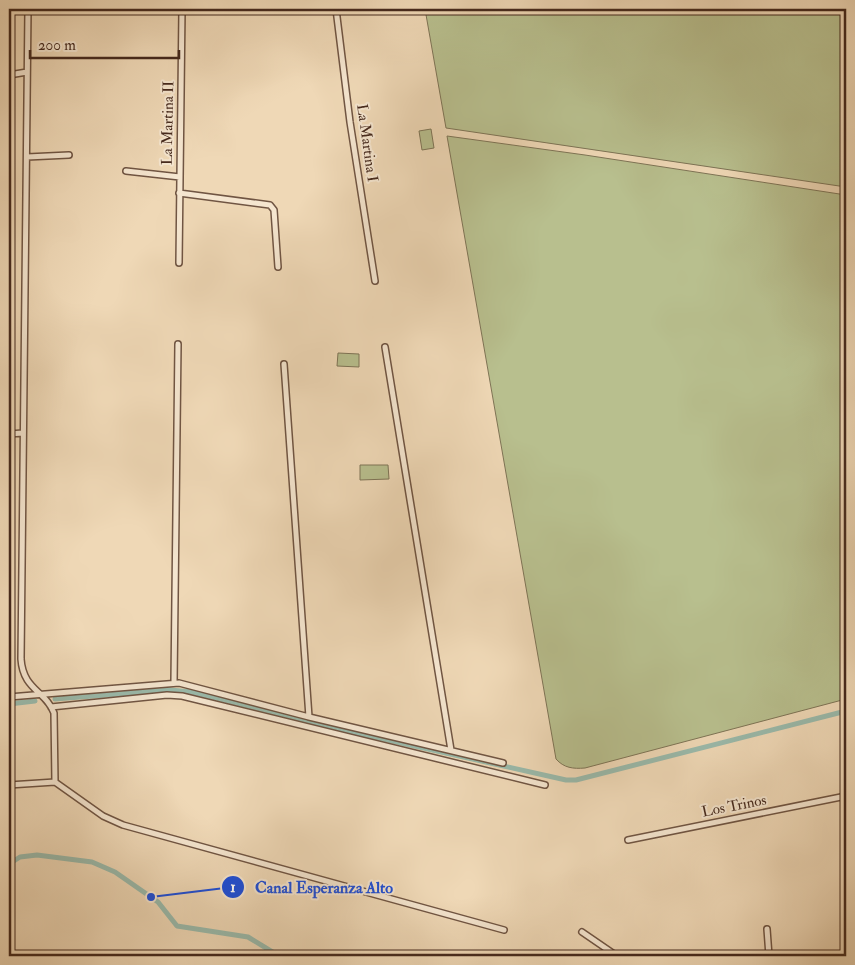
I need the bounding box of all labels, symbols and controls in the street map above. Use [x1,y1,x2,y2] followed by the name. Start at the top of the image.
[30,28,179,60] scale bar
[38,36,76,55] text: 200 m
[158,81,178,165] street label: La Martina II
[352,103,382,183] street label: La Martina I
[700,790,768,822] street label: Los Trinos
[220,872,403,903] callout: Canal Esperanza Alto
[230,878,236,897] text: 1
[255,878,393,899] text: Canal Esperanza Alto

